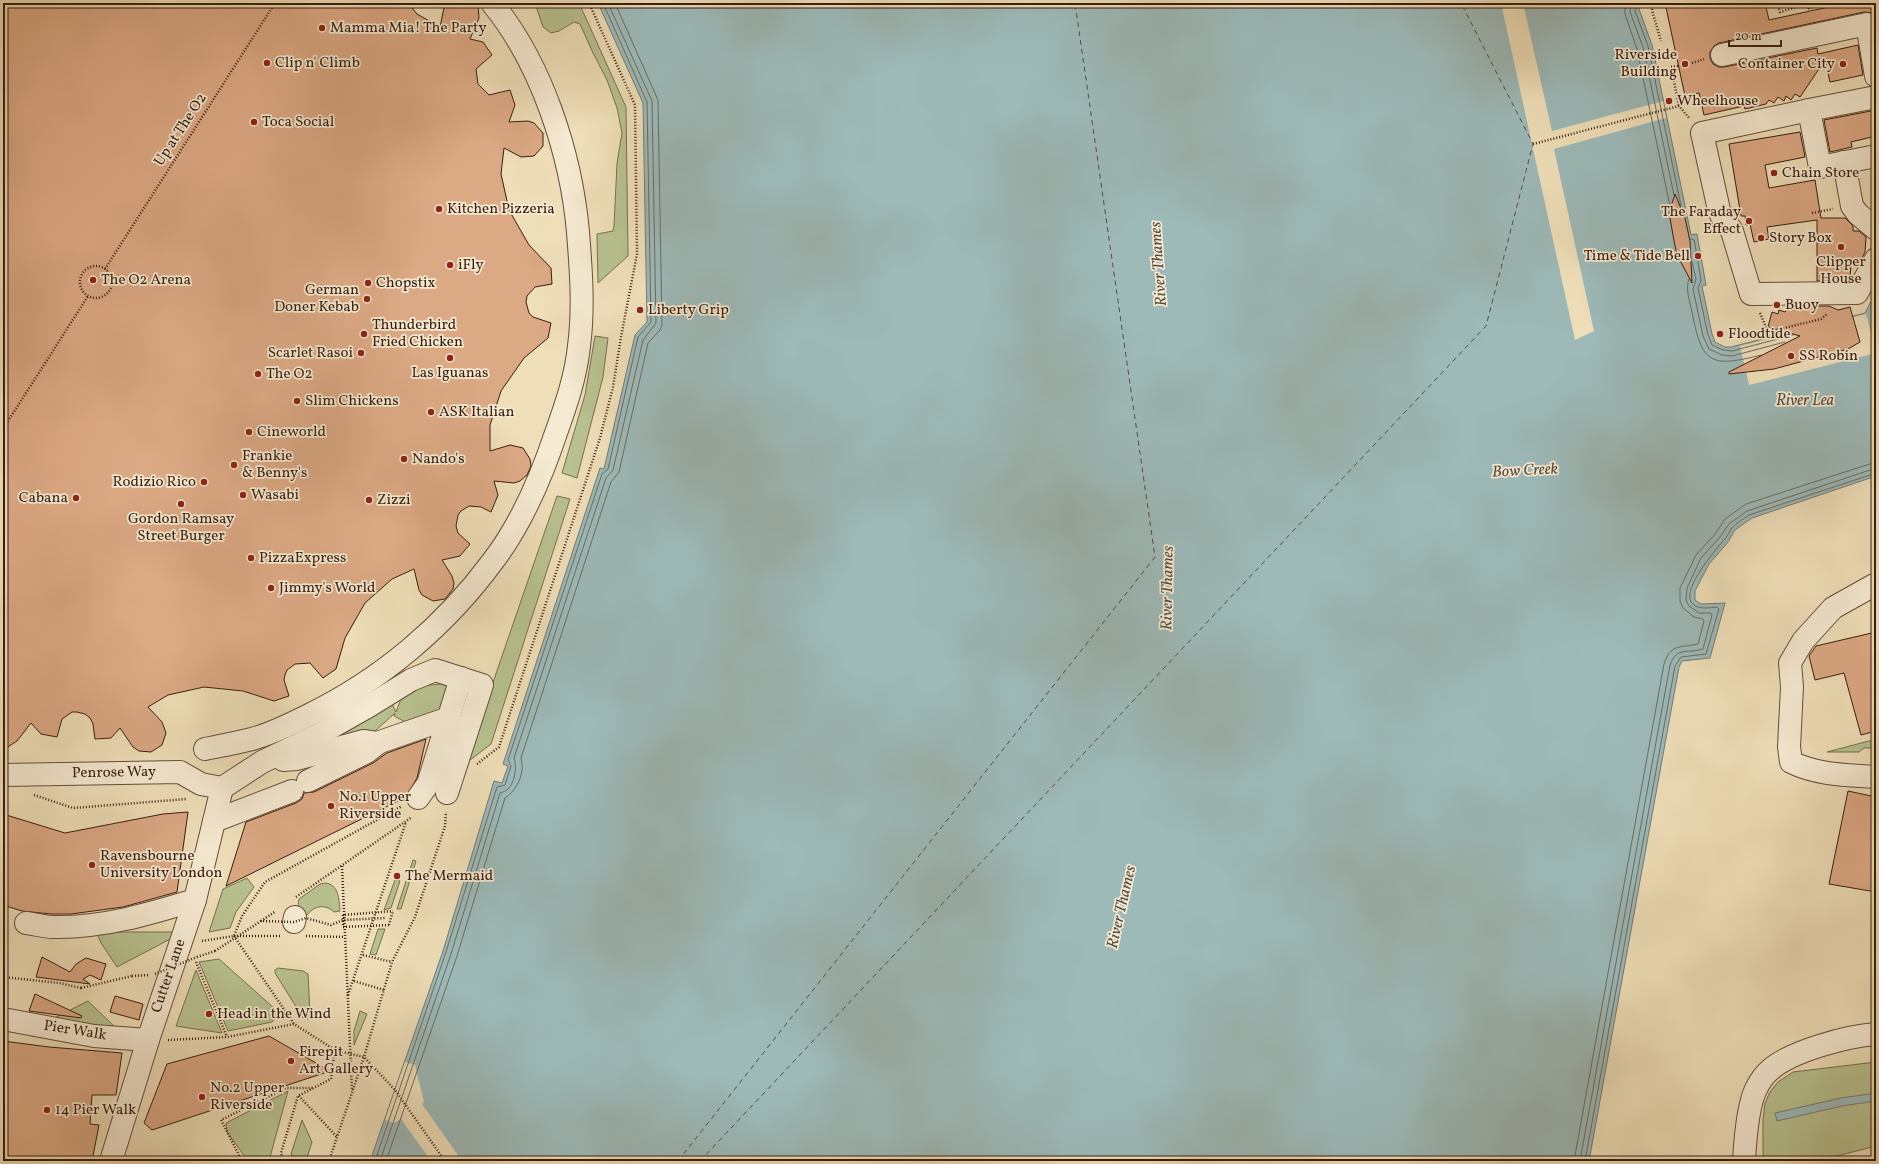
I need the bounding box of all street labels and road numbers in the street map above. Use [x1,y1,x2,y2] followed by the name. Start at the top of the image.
[150,89,212,171] street label: Up at The O2
[72,762,156,784] street label: Penrose Way
[147,936,191,1016] street label: Cutter Lane
[42,1016,108,1046] street label: Pier Walk

